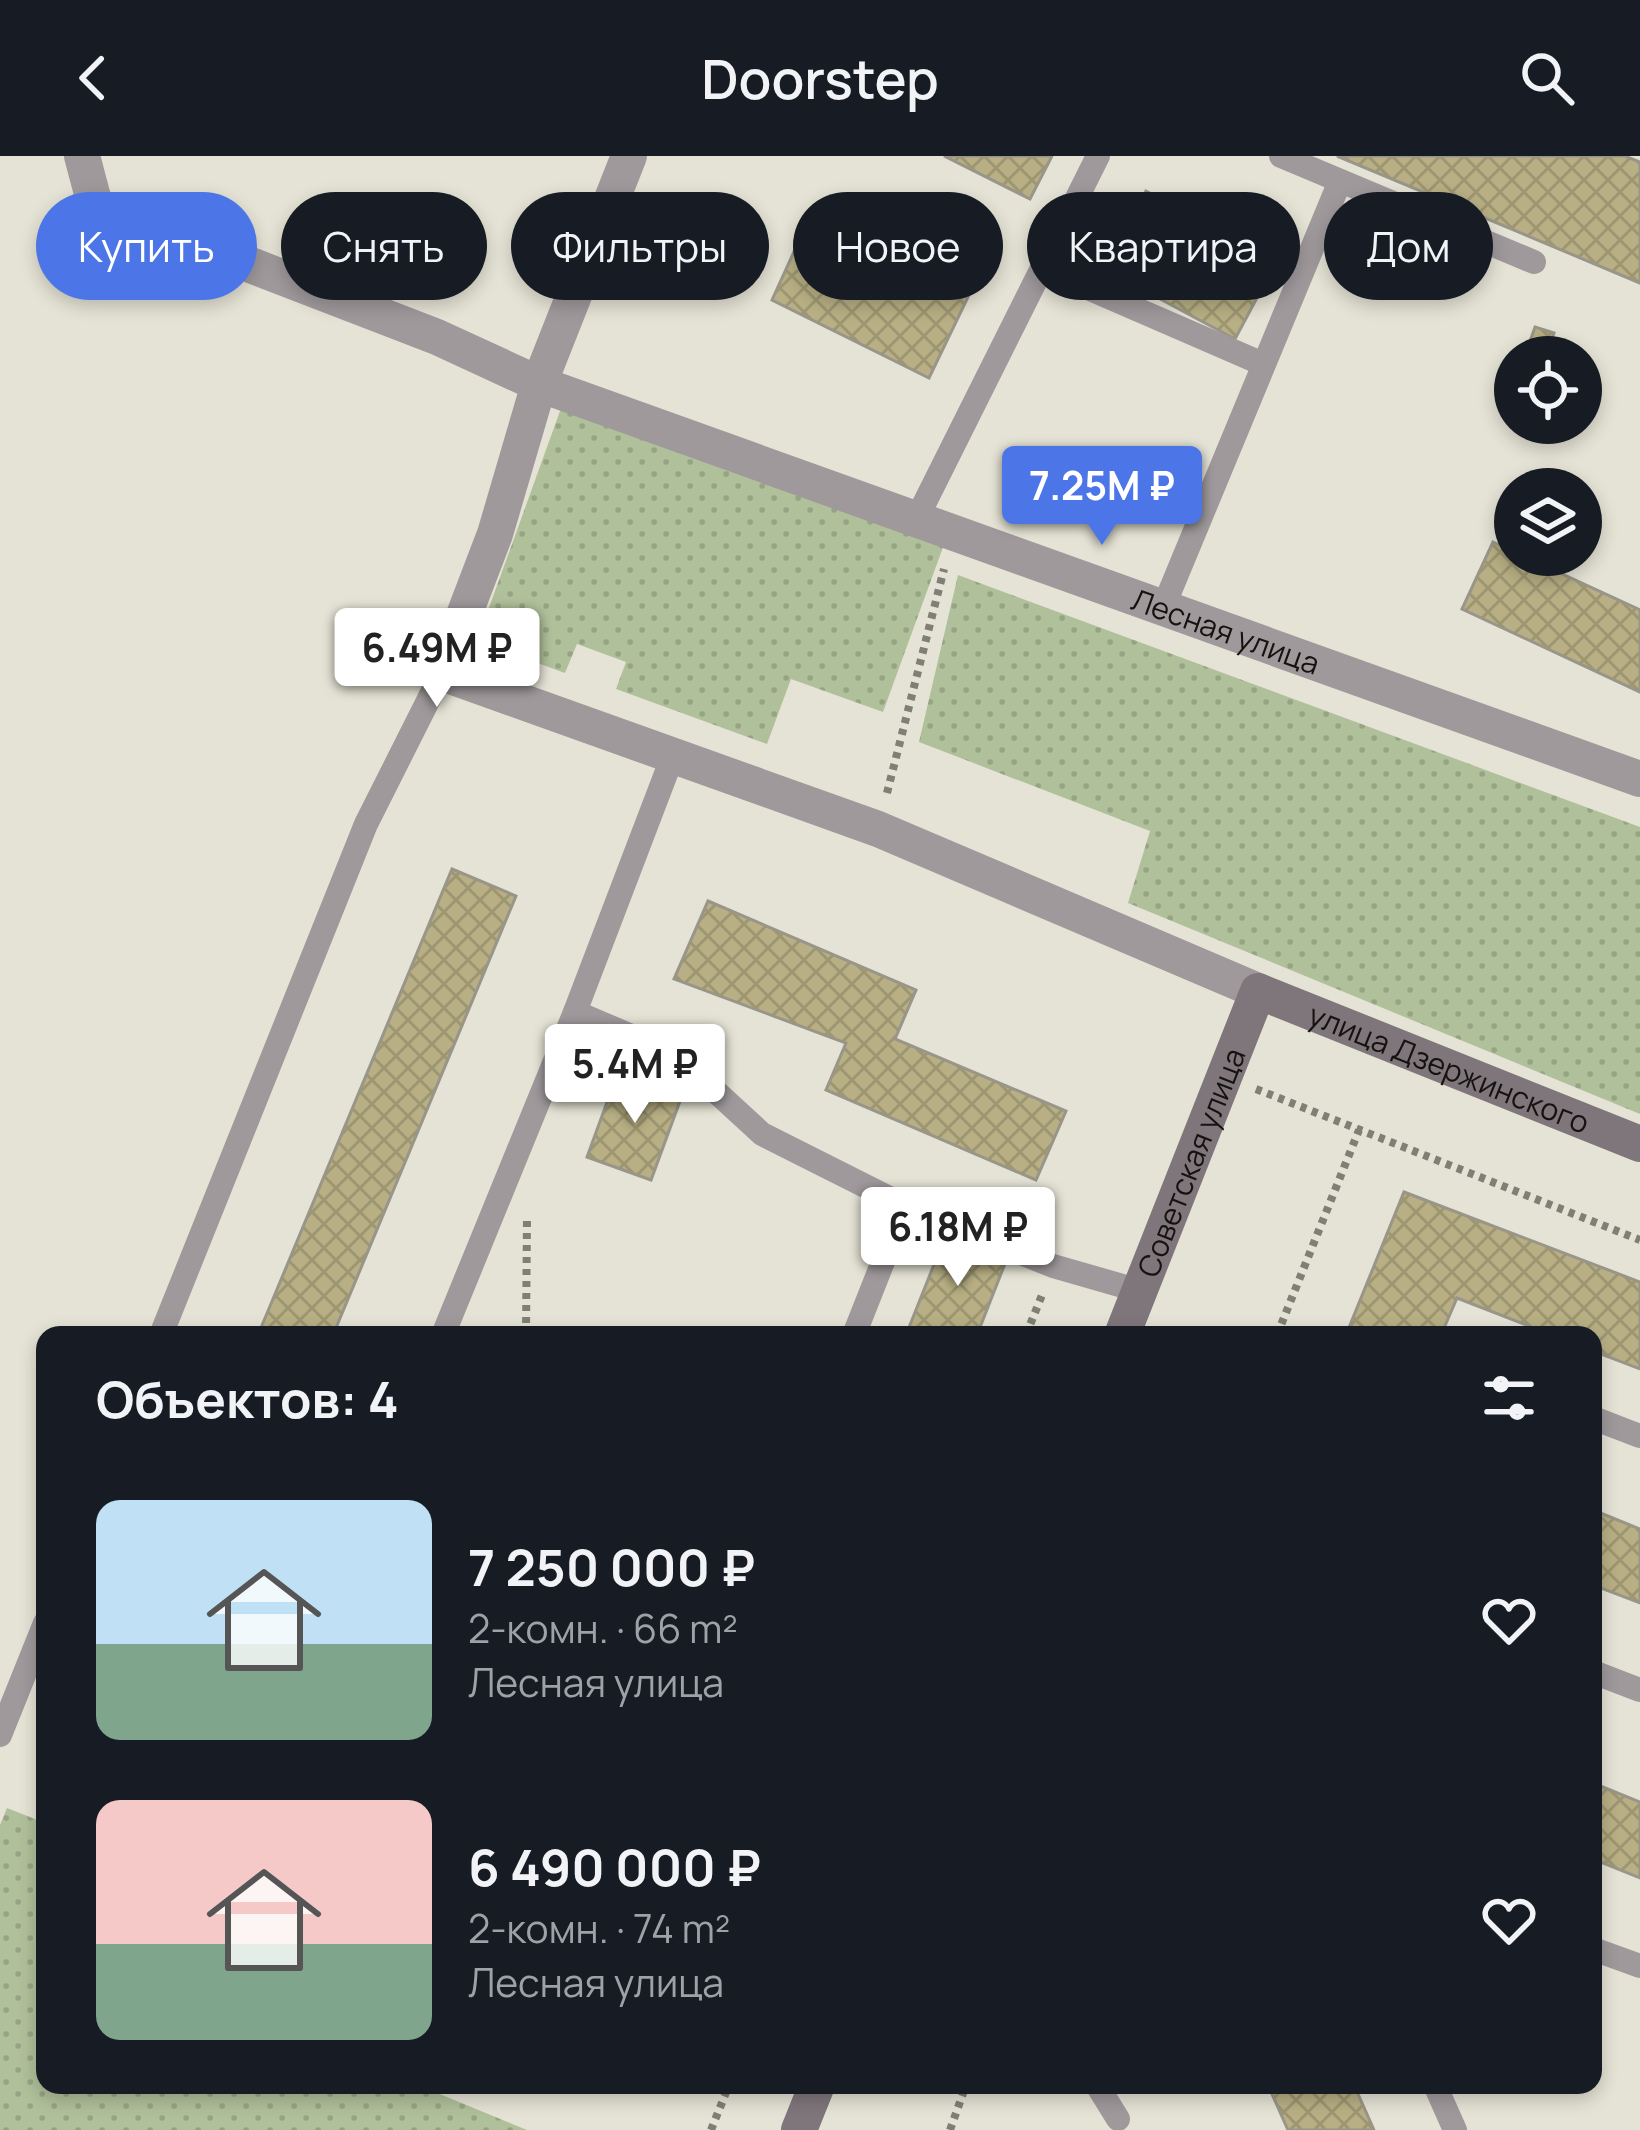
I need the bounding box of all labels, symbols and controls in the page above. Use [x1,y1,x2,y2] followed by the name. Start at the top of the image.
[701,41,939,115] text: Doorstep
[60,45,126,111] icon: back
[1514,45,1580,111] icon: search
[36,192,257,300] chip: Купить
[281,192,487,300] chip: Снять
[511,192,769,300] chip: Фильтры
[793,192,1003,300] chip: Новое
[1027,192,1300,300] chip: Квартира
[1324,192,1493,300] chip: Дом
[1494,336,1602,576] map controls
[1494,336,1602,444] button: locate
[991,446,1213,548] pin: 7.25M ₽
[1029,458,1175,512] text: 7.25M ₽
[1494,468,1602,576] button: layers
[1126,578,1326,683] street label: Лесная улица
[326,608,548,710] pin: 6.49M ₽
[362,620,512,674] text: 6.49M ₽
[1303,993,1596,1142] street label: улица Дзержинского
[537,1024,733,1126] pin: 5.4M ₽
[572,1036,698,1090] text: 5.4M ₽
[1127,1041,1254,1283] street label: Советская улица
[847,1187,1069,1289] pin: 6.18M ₽
[888,1199,1028,1253] text: 6.18M ₽
[96,1364,399,1433] text: Объектов: 4
[1476,1365,1542,1431] icon: filters
[468,1532,755,1601] text: 7 250 000 ₽
[192,1548,336,1692] icon: home
[1476,1587,1542,1653] icon: heart
[468,1601,738,1655] text: 2-комн. · 66 m²
[468,1655,724,1709] text: Лесная улица
[468,1832,761,1901] text: 6 490 000 ₽
[192,1848,336,1992] icon: home
[1476,1887,1542,1953] icon: heart
[468,1901,730,1955] text: 2-комн. · 74 m²
[468,1955,724,2009] text: Лесная улица

